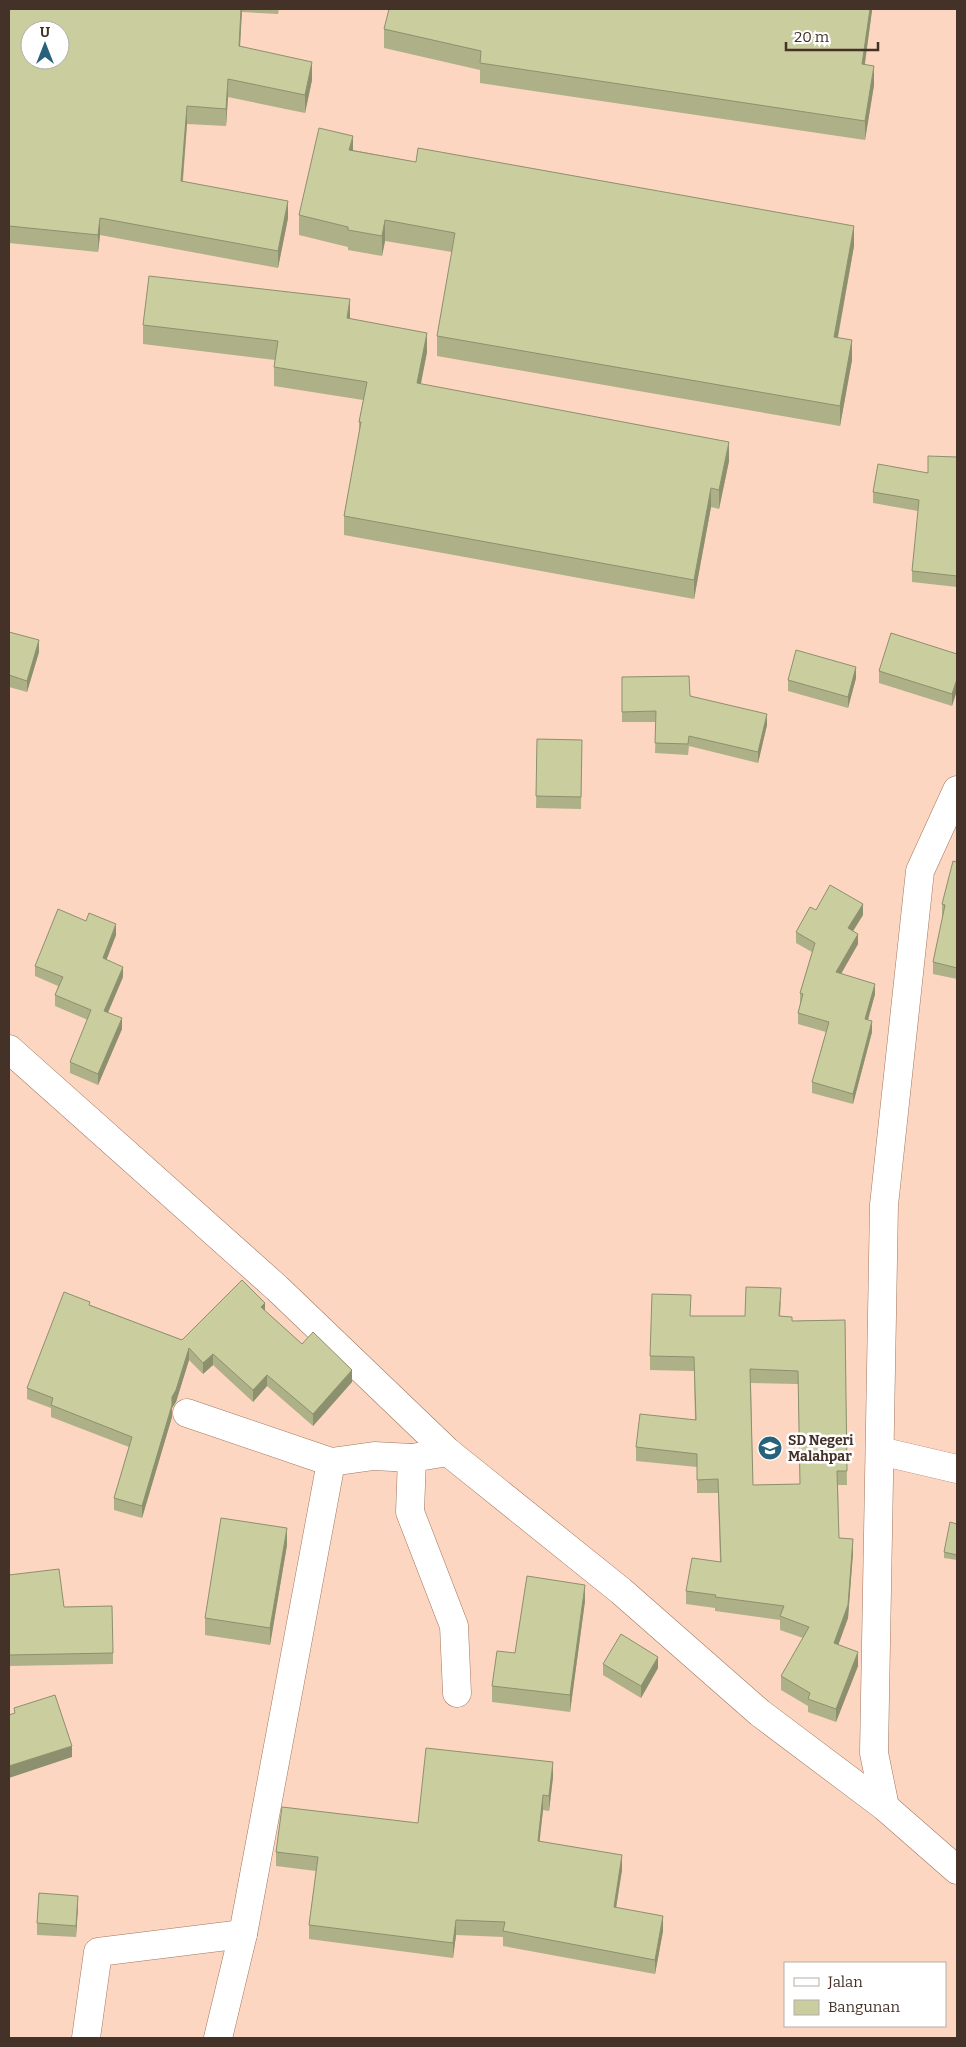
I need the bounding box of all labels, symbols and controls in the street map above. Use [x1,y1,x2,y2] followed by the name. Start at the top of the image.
[20,20,70,70] north arrow
[786,20,878,52] scale bar
[40,24,51,41] text: U
[794,28,830,46] text: 20 m
[788,1432,854,1465] place label: SD Negeri Malahpar
[757,1435,783,1461] school or university icon: SD Negeri Malahpar
[784,1962,946,2027] legend
[827,1973,863,1991] text: Jalan
[828,1998,900,2016] text: Bangunan

